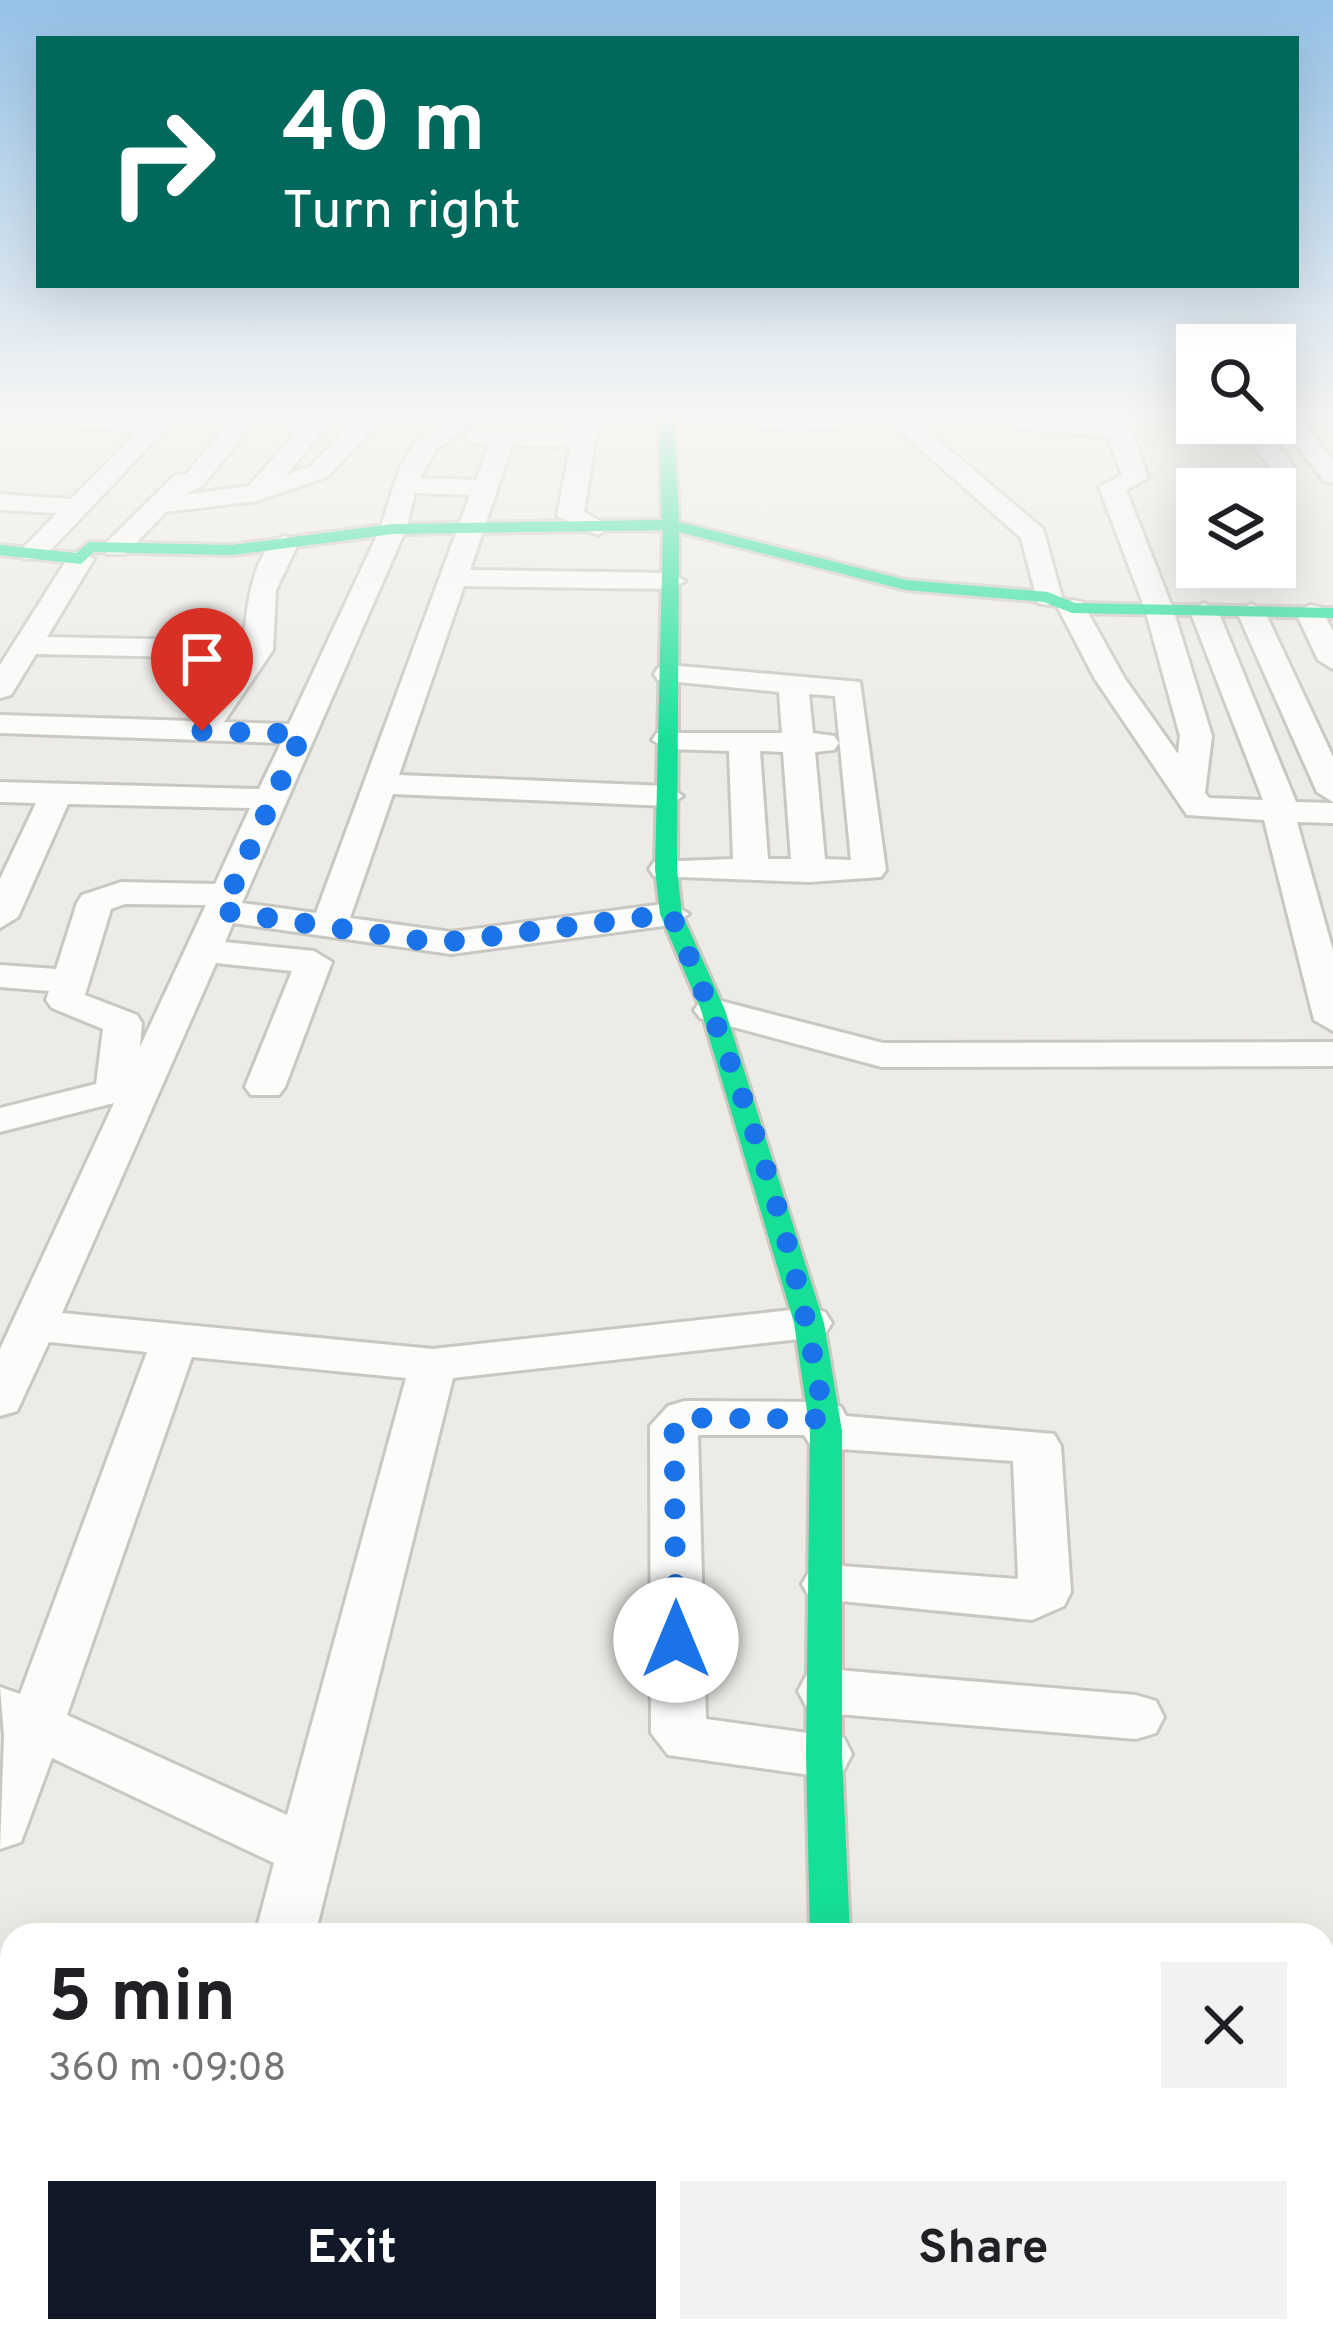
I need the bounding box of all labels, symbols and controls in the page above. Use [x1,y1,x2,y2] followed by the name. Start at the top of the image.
[282,75,486,181] text: 40 m
[84,84,240,240] icon: right
[282,179,521,248] text: Turn right
[1176,324,1296,588] map controls
[1176,324,1296,444] button: search
[1176,468,1296,588] button: layers
[151,608,253,731] pin
[169,626,235,692] icon: arrive
[613,1577,739,1703] position arrow
[48,1955,236,2047] text: 5 min
[1161,1962,1287,2088] button: close
[48,2046,286,2095] text: 360 m · 09:08
[48,2181,656,2319] button: Exit
[680,2181,1287,2319] button: Share

